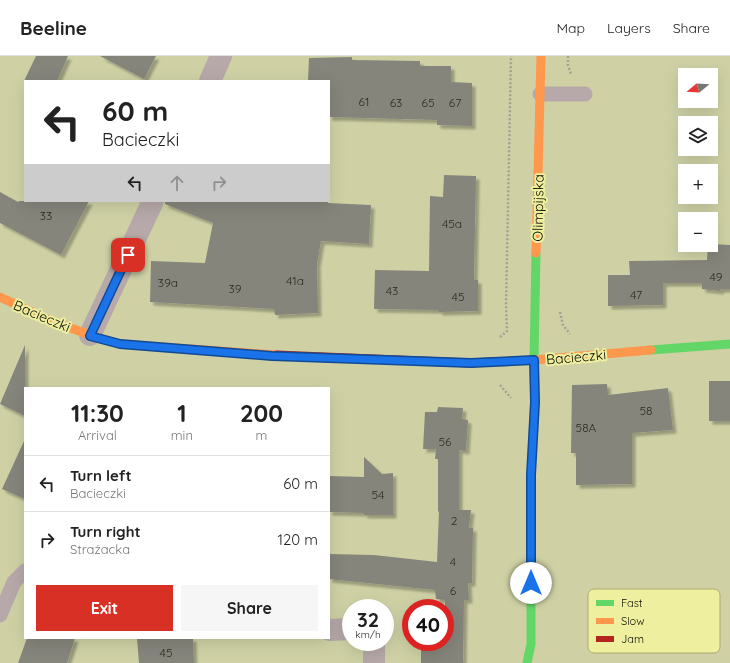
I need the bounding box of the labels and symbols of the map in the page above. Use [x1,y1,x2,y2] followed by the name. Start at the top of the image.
[678,68,718,108] north arrow
[359,94,369,109] house number: 61
[390,95,402,110] house number: 63
[422,95,435,110] house number: 65
[449,95,461,110] house number: 67
[528,174,548,242] street label: Olimpijska
[40,208,52,223] house number: 33
[442,216,462,231] house number: 45a
[111,238,145,272] pin
[710,269,723,284] house number: 49
[286,273,304,288] house number: 41a
[158,275,178,290] house number: 39a
[229,281,242,296] house number: 39
[386,283,398,298] house number: 43
[630,287,642,302] house number: 47
[452,289,464,304] house number: 45
[11,296,73,336] street label: Bacieczki
[545,345,607,369] street label: Bacieczki
[639,403,653,418] house number: 58
[576,420,597,435] house number: 58A
[439,434,452,449] house number: 56
[372,487,384,502] house number: 54
[451,513,458,528] house number: 2
[450,554,456,569] house number: 4
[510,562,552,604] position arrow
[450,583,457,598] house number: 6
[588,589,720,653] legend
[621,596,643,610] text: Fast
[402,599,454,651] speed limit sign: 40
[621,614,645,628] text: Slow
[621,632,644,646] text: Jam
[160,645,172,660] house number: 45

